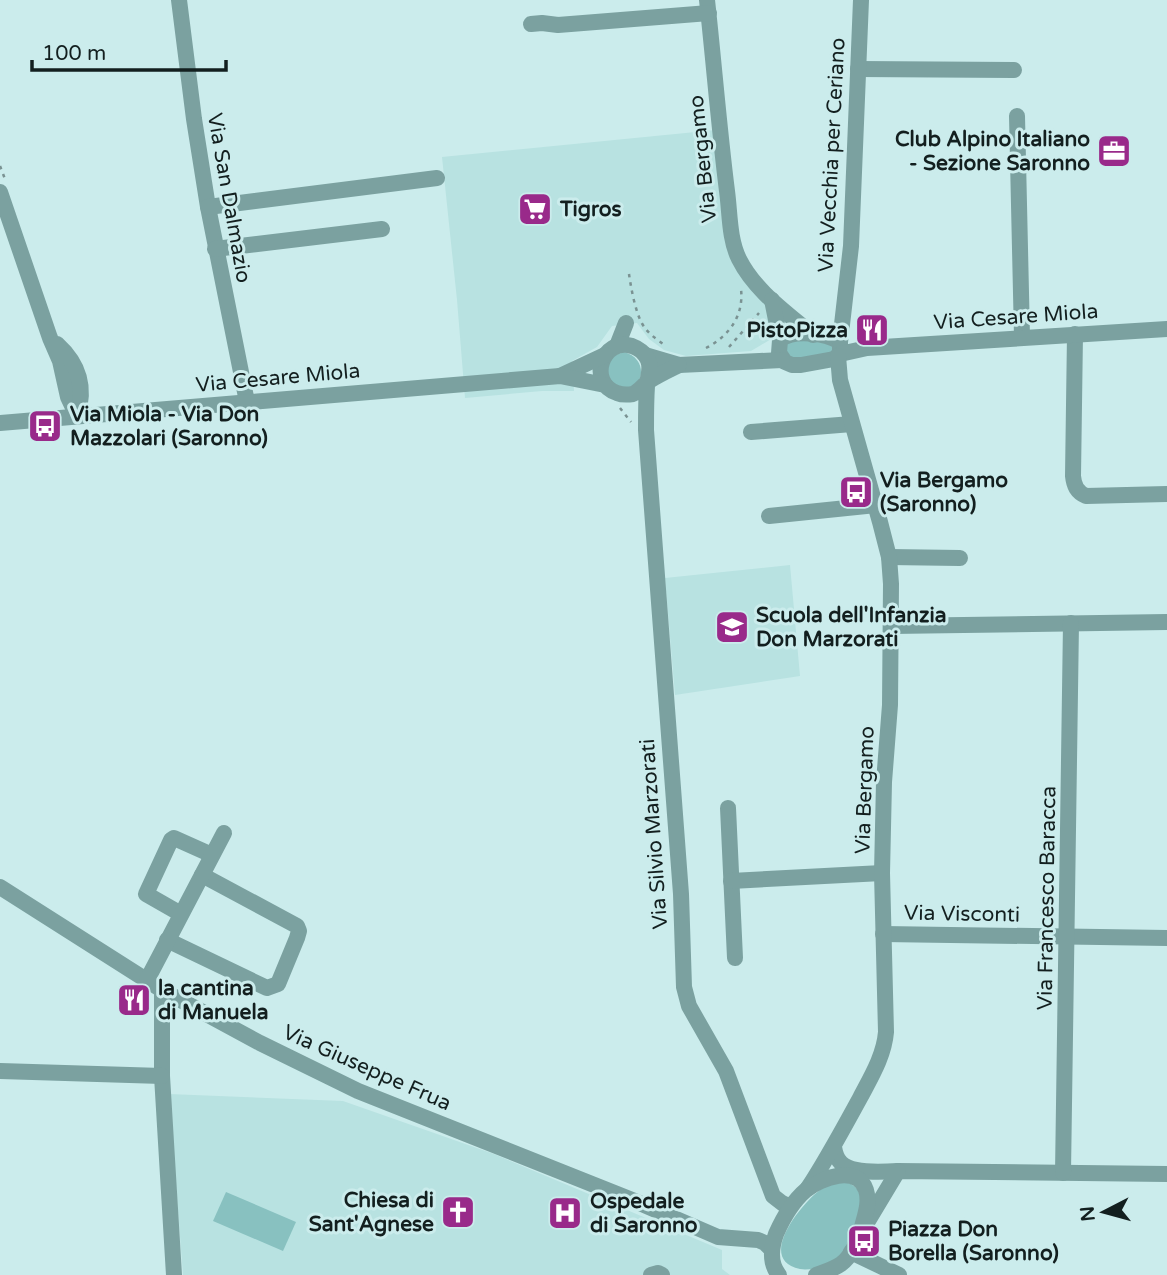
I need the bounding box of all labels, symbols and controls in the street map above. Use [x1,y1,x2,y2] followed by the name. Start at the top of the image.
[32,28,226,72] scale bar
[813,37,851,273] street label: Via Vecchia per Ceriano
[42,41,106,66] text: 100 m
[684,94,722,224] street label: Via Bergamo
[202,111,256,285] street label: Via San Dalmazio
[895,127,1090,176] place label: Club Alpino Italiano - Sezione Saronno
[1095,132,1133,170] office icon: Club Alpino Italiano - Sezione Saronno
[516,190,554,228] supermarket icon: Tigros
[559,197,622,222] place label: Tigros
[933,299,1099,335] street label: Via Cesare Miola
[853,311,891,349] restaurant icon: PistoPizza
[747,318,848,343] place label: PistoPizza
[195,358,361,398] street label: Via Cesare Miola
[70,402,268,451] place label: Via Miola - Via Don Mazzolari (Saronno)
[26,407,64,445] bus stop icon: Via Miola - Via Don Mazzolari (Saronno)
[880,468,1008,517] place label: Via Bergamo (Saronno)
[837,473,875,511] bus stop icon: Via Bergamo (Saronno)
[756,603,947,652] place label: Scuola dell'Infanzia Don Marzorati
[713,608,751,646] school or university icon: Scuola dell'Infanzia Don Marzorati
[850,726,880,854] street label: Via Bergamo
[635,738,673,930] street label: Via Silvio Marzorati
[1033,786,1061,1010] street label: Via Francesco Baracca
[904,900,1020,928] street label: Via Visconti
[158,976,268,1025] place label: la cantina di Manuela
[115,981,153,1019] restaurant icon: la cantina di Manuela
[279,1020,455,1116] street label: Via Giuseppe Frua
[1069,1177,1139,1247] north arrow
[309,1188,434,1237] place label: Chiesa di Sant'Agnese
[590,1189,698,1238] place label: Ospedale di Saronno
[439,1193,477,1231] church icon: Chiesa di Sant'Agnese
[546,1194,584,1232] hospital icon: Ospedale di Saronno
[1076,1205,1100,1222] text: N
[888,1217,1059,1266] place label: Piazza Don Borella (Saronno)
[845,1222,883,1260] bus stop icon: Piazza Don Borella (Saronno)

